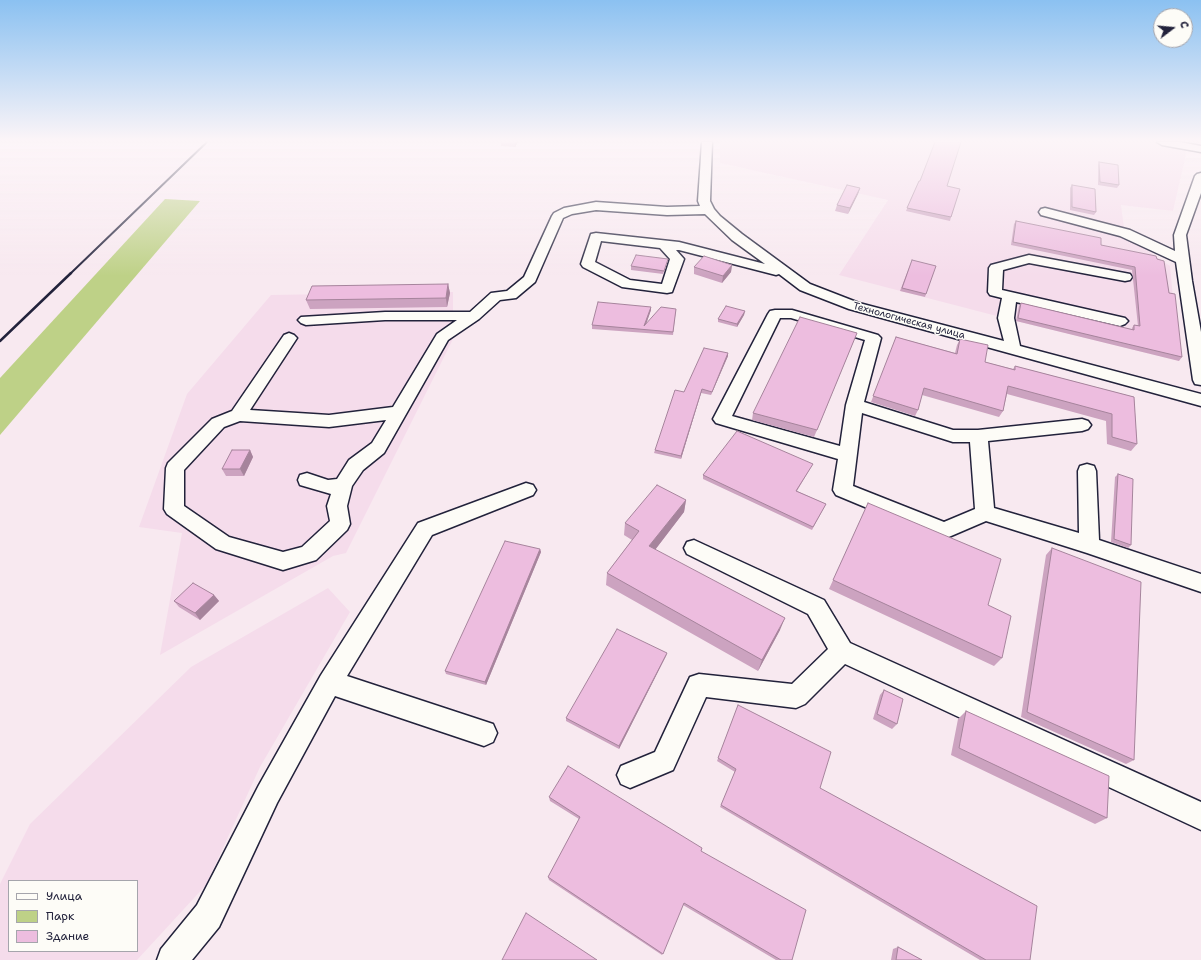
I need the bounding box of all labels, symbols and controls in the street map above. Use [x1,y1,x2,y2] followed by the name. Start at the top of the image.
[1153,8,1193,48] north arrow
[1176,20,1192,30] text: С
[852,300,966,342] street label: Технологическая улица
[8,880,138,952] legend
[46,888,82,904] text: Улица
[46,908,74,924] text: Парк
[46,928,89,944] text: Здание

